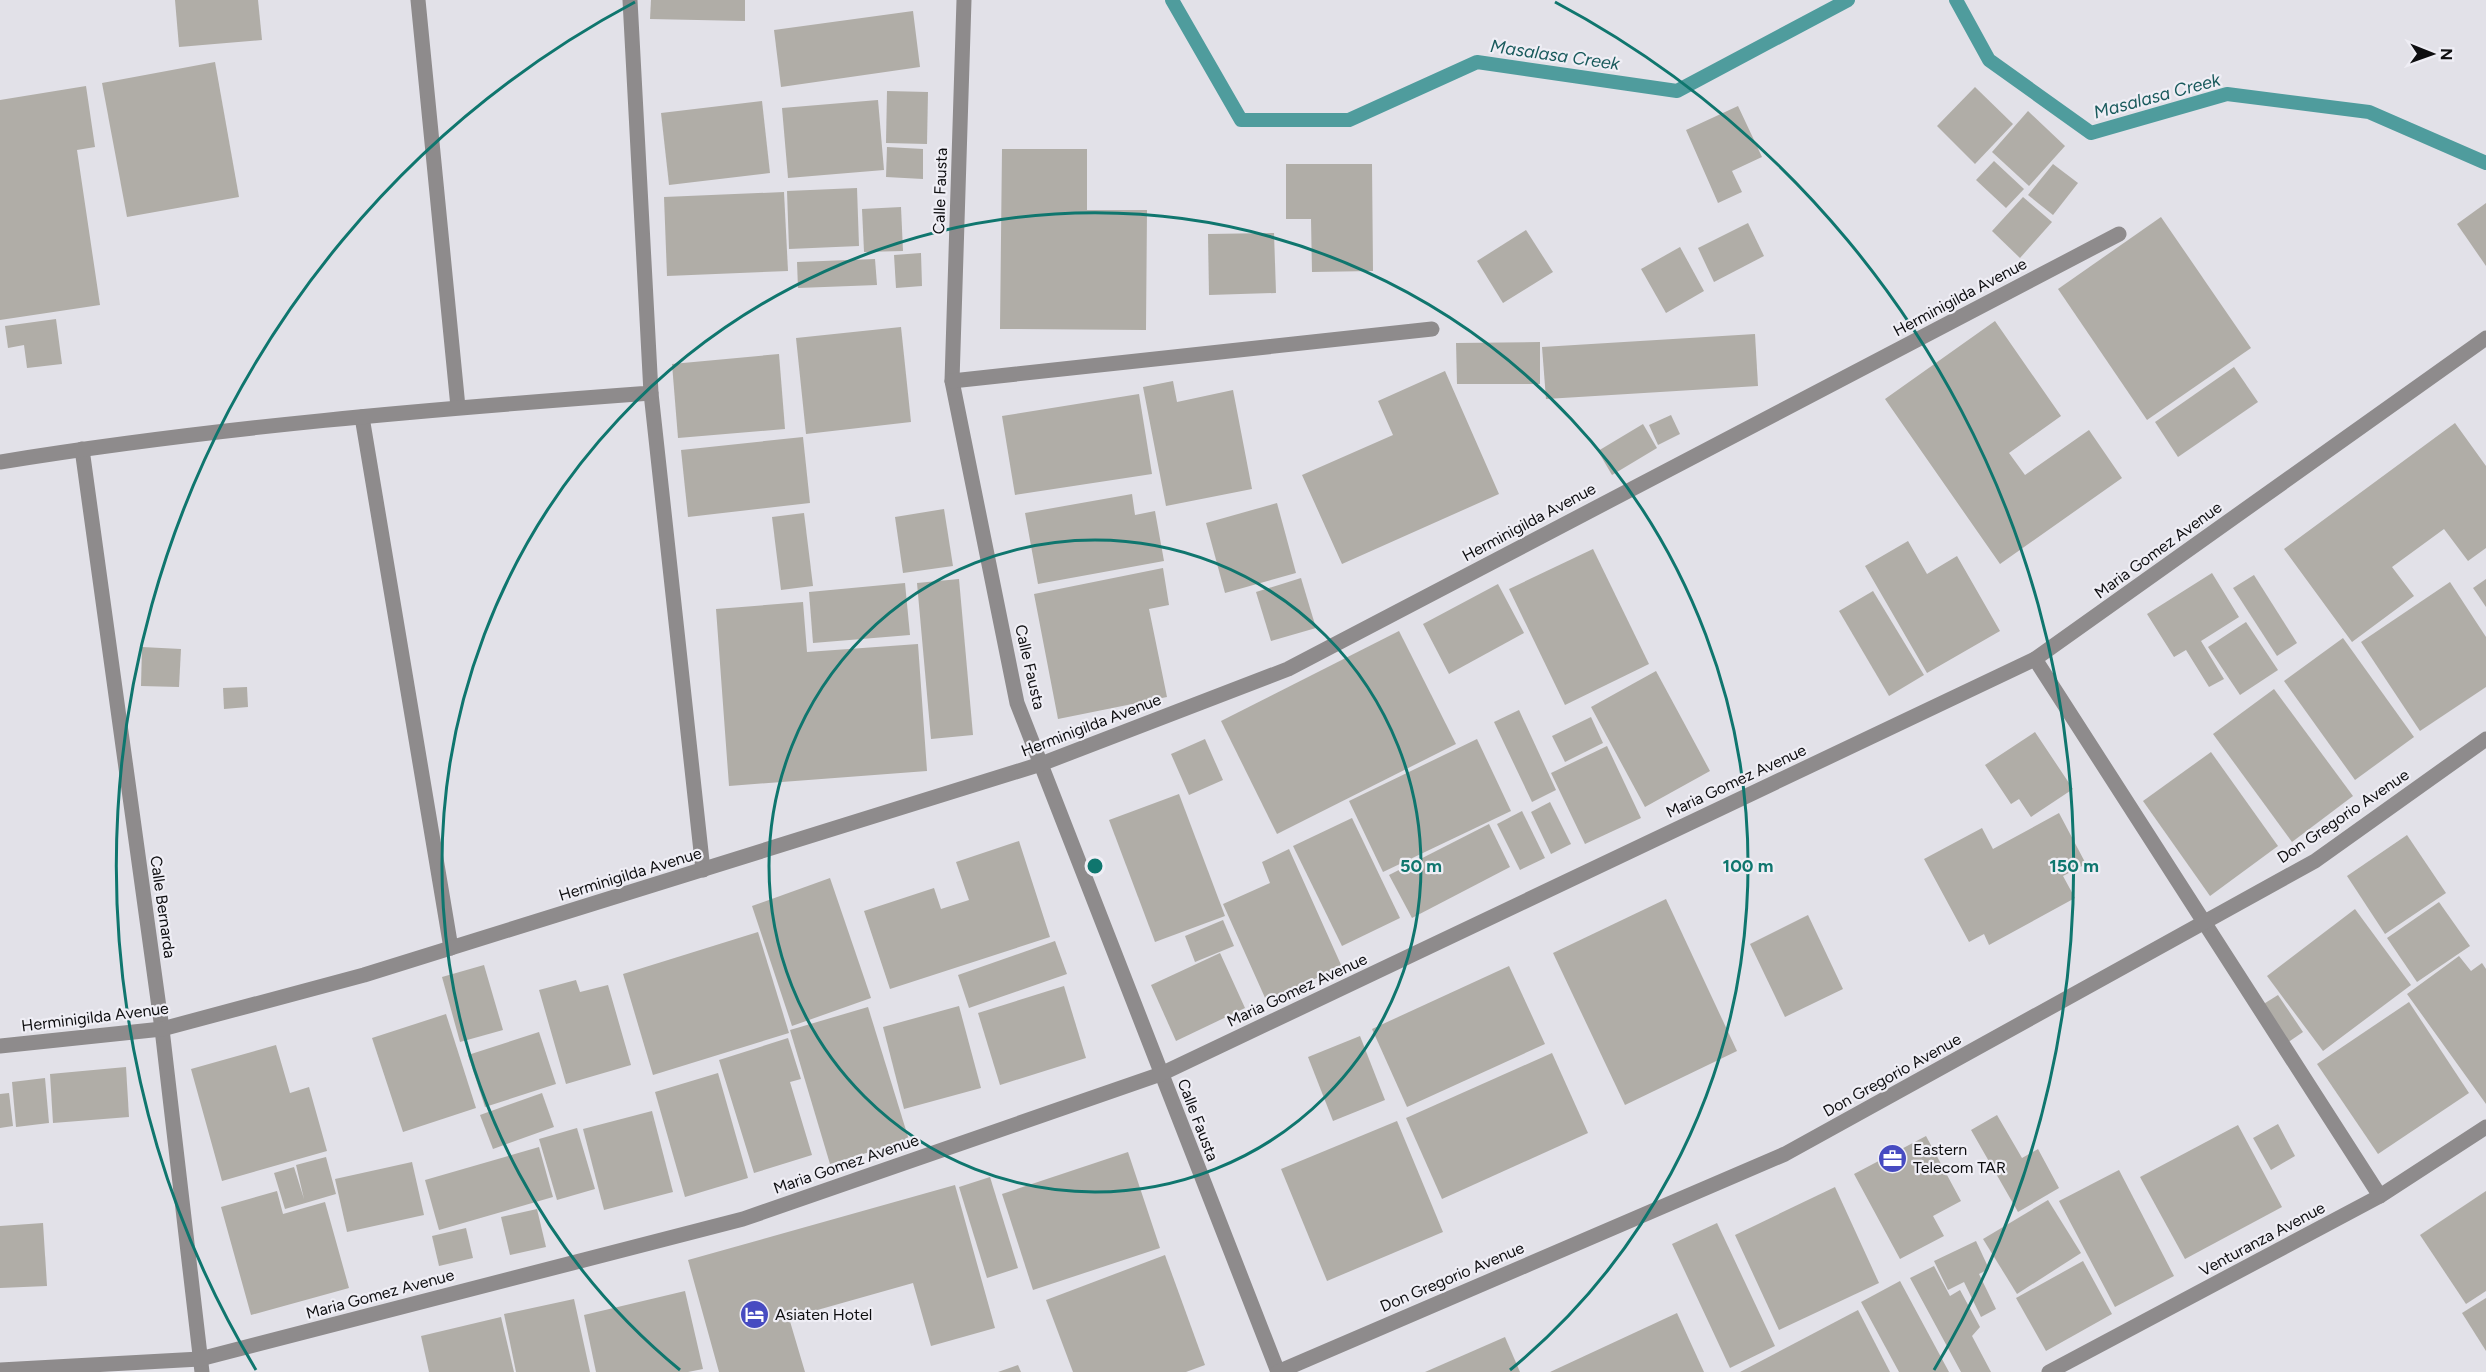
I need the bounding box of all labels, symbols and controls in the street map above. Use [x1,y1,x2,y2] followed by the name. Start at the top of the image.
[2402,24,2462,84] north arrow
[1489,35,1622,75] water label: Masalasa Creek
[2437,48,2456,61] text: N
[2091,68,2224,124] water label: Masalasa Creek
[929,147,951,235] street label: Calle Fausta
[1890,254,2030,340] street label: Herminigilda Avenue
[1459,479,1599,565] street label: Herminigilda Avenue
[2091,497,2226,603] street label: Maria Gomez Avenue
[1011,623,1049,711] street label: Calle Fausta
[1018,689,1164,760] street label: Herminigilda Avenue
[1663,740,1809,822] street label: Maria Gomez Avenue
[2274,765,2413,867] street label: Don Gregorio Avenue
[556,843,704,905] street label: Herminigilda Avenue
[146,854,180,960] street label: Calle Bernarda
[1400,855,1442,877] text: 50 m
[1723,855,1773,877] text: 100 m
[2049,855,2099,877] text: 150 m
[1085,856,1105,876] centre of rings
[1224,949,1370,1031] street label: Maria Gomez Avenue
[20,998,170,1035] street label: Herminigilda Avenue
[1820,1029,1964,1121] street label: Don Gregorio Avenue
[1174,1076,1222,1164] street label: Calle Fausta
[771,1130,921,1198] street label: Maria Gomez Avenue
[1913,1140,2006,1177] place label: Eastern Telecom TAR
[1876,1142,1908,1174] office icon: Eastern Telecom TAR
[2196,1198,2328,1280] street label: Venturanza Avenue
[1377,1238,1527,1316] street label: Don Gregorio Avenue
[304,1265,456,1323] street label: Maria Gomez Avenue
[738,1298,770,1330] hotel icon: Asiaten Hotel
[775,1305,872,1324] place label: Asiaten Hotel

